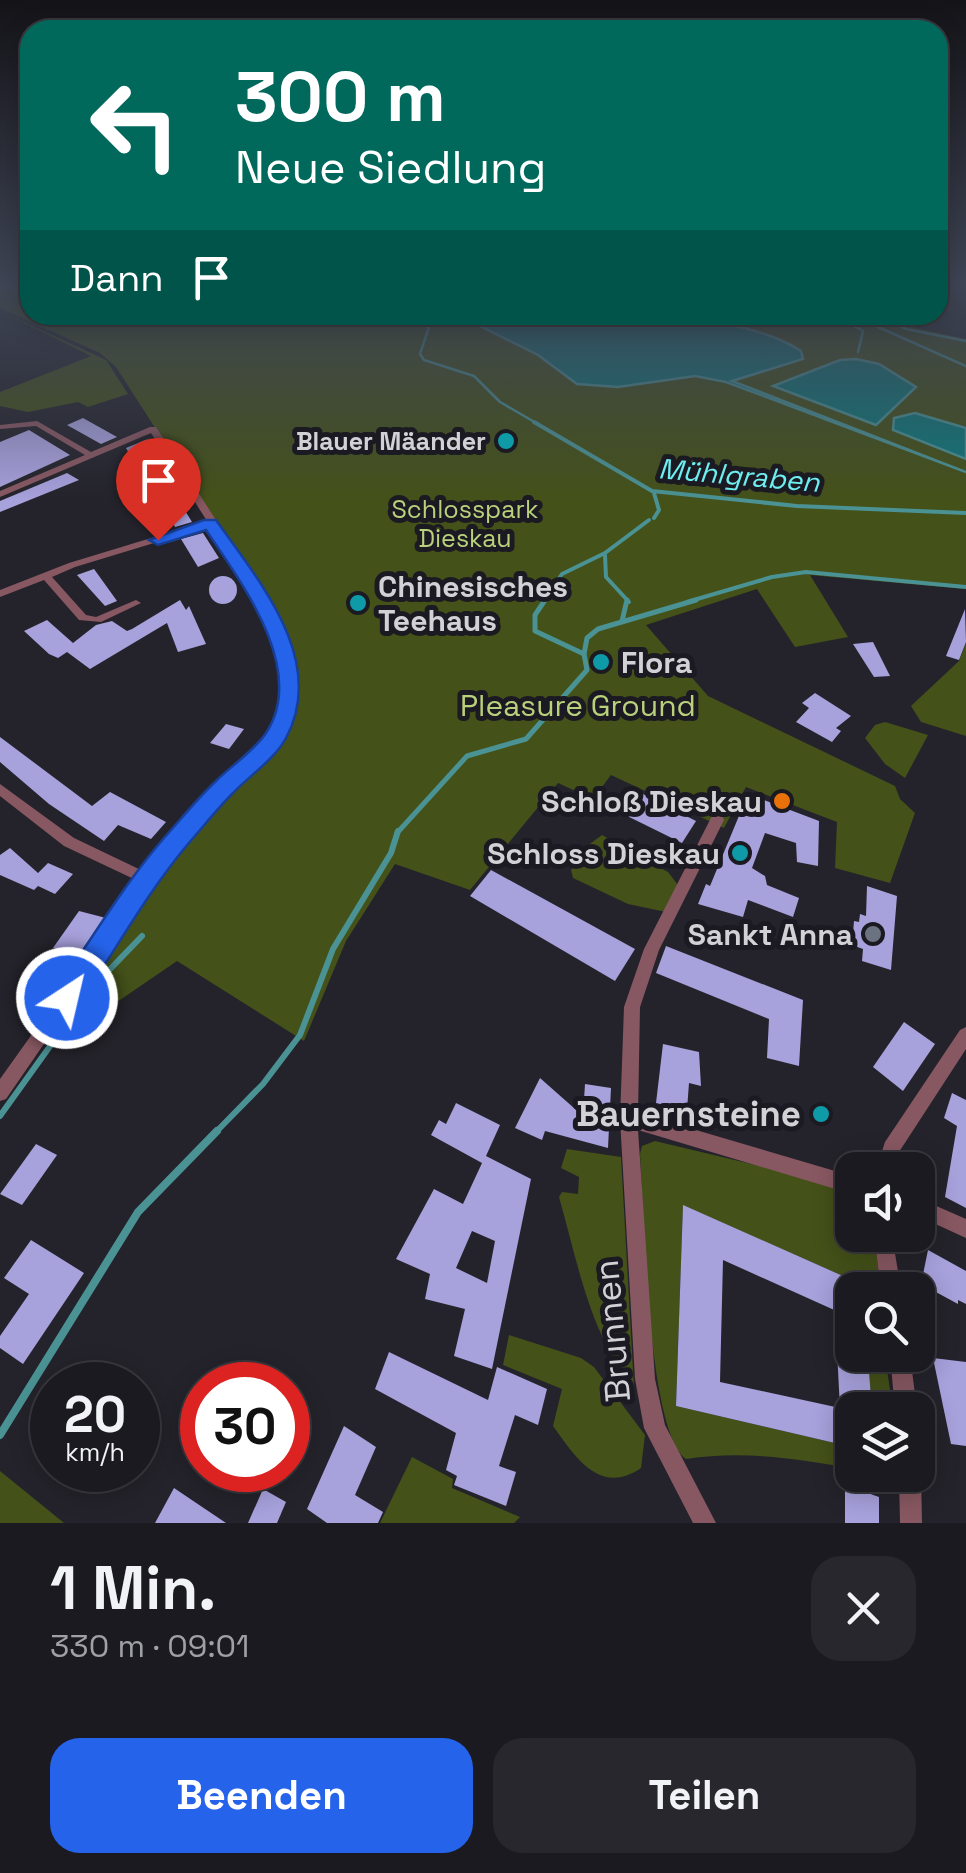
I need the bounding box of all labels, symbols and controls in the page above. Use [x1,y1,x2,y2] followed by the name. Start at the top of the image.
[235,52,446,141] text: 300 m
[70,60,200,190] icon: left
[235,139,547,196] text: Neue Siedlung
[184,250,239,305] icon: arrive
[70,254,164,302] text: Dann
[296,425,486,457] place label: Blauer Mäander
[495,430,517,452] marker: Blauer Mäander
[116,438,201,541] pin
[657,450,822,500] water label: Mühlgraben
[131,453,186,508] icon: arrive
[392,493,538,554] park label: Schlosspark Dieskau
[378,567,568,640] place label: Chinesisches Teehaus
[347,592,369,614] marker: Chinesisches Teehaus
[621,643,692,682] place label: Flora
[590,651,612,673] marker: Flora
[460,686,696,725] park label: Pleasure Ground
[541,782,762,821] place label: Schloß Dieskau
[771,790,793,812] marker: Schloß Dieskau
[487,834,720,873] place label: Schloss Dieskau
[729,842,751,864] marker: Schloss Dieskau
[688,915,853,954] place label: Sankt Anna
[862,923,884,945] marker: Sankt Anna
[15,946,119,1050] position arrow
[576,1092,801,1136] place label: Bauernsteine
[810,1103,832,1125] marker: Bauernsteine
[835,1152,935,1492] map controls
[835,1152,935,1252] button: sound
[584,1258,640,1404] street label: Brunnen
[835,1272,935,1372] button: search
[180,1362,310,1492] speed limit sign: 30
[64,1383,126,1447] text: 20
[835,1392,935,1492] button: layers
[65,1436,125,1468] text: km/h
[50,1550,216,1627] text: 1 Min.
[811,1556,916,1661] button: close
[50,1626,249,1666] text: 330 m · 09:01
[50,1738,473,1853] button: Beenden
[493,1738,916,1853] button: Teilen

